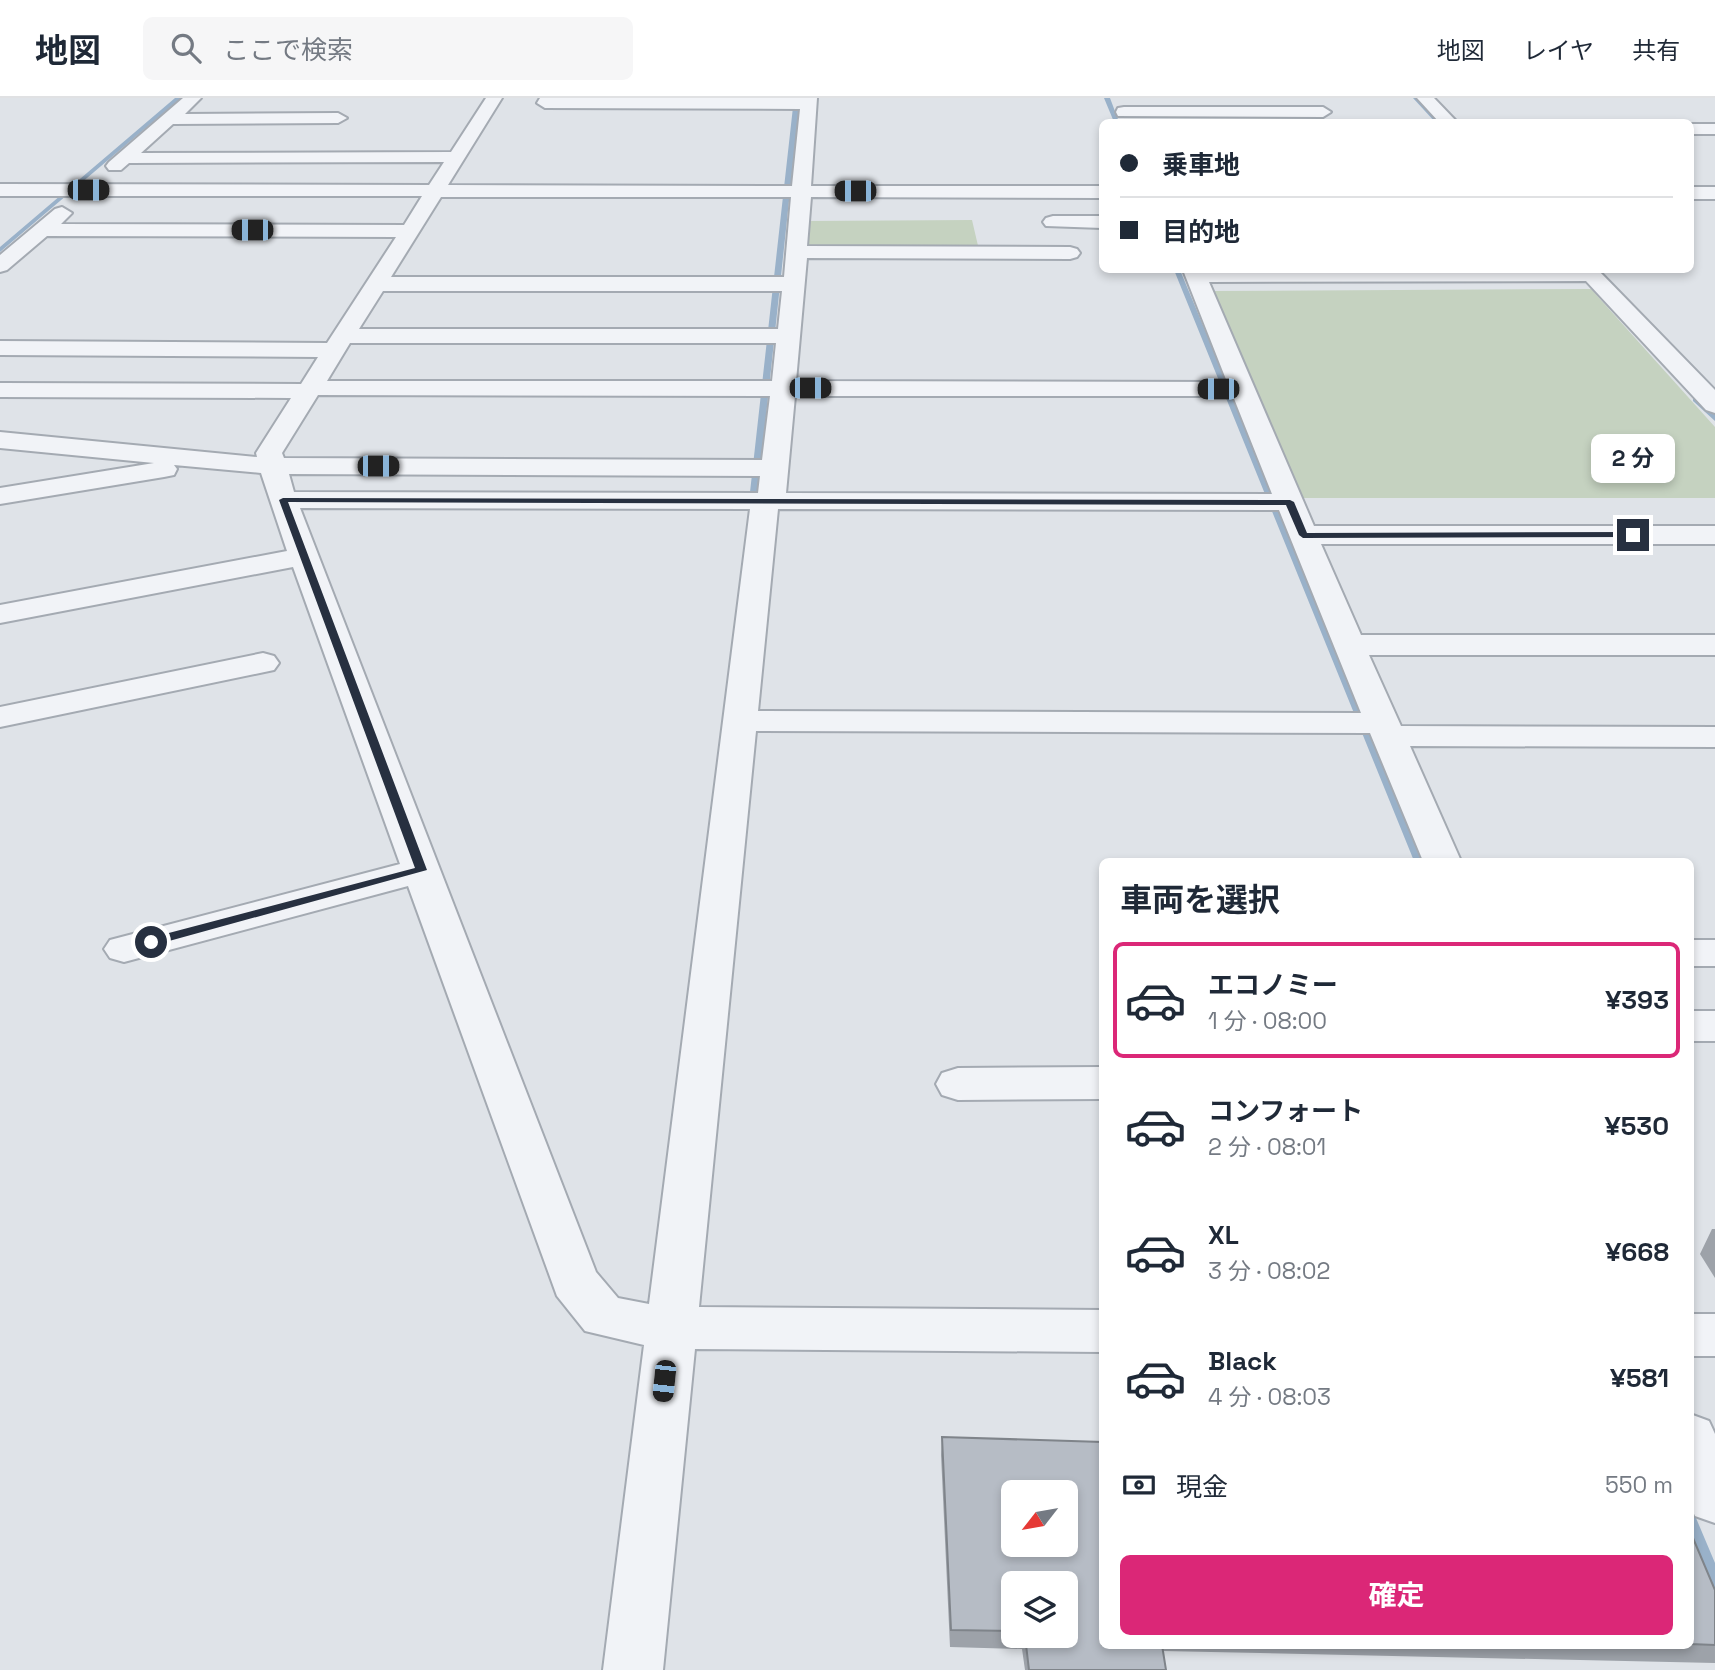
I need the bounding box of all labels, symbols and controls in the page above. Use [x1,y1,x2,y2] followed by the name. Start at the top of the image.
[143,17,633,80] search box
[167,29,205,67] icon: search
[35,30,101,72] text: 地図
[223,33,353,67] text: ここで検索
[1437,35,1485,66] text: 地図
[1523,35,1594,66] text: レイヤ
[1632,35,1680,66] text: 共有
[1162,148,1240,182] text: 乗車地
[68,180,110,201] car
[835,181,877,202] car
[1162,215,1240,249] text: 目的地
[232,220,274,241] car
[790,378,832,399] car
[1198,379,1240,400] car
[1591,434,1675,482] callout: 2 分
[1612,443,1654,473] text: 2 分
[358,456,400,477] car
[1617,519,1649,551] route end
[1120,880,1280,920] text: 車両を選択
[135,926,167,958] route start
[1208,968,1338,1002] text: エコノミー
[1124,969,1187,1032] icon: car
[1605,983,1669,1017] text: ¥393
[1208,1006,1327,1036] text: 1 分 · 08:00
[1208,1094,1363,1128] text: コンフォート
[1124,1095,1187,1158] icon: car
[1605,1109,1669,1143] text: ¥530
[1208,1132,1326,1162] text: 2 分 · 08:01
[1208,1218,1239,1252] text: XL
[1124,1221,1187,1284] icon: car
[1605,1235,1669,1269] text: ¥668
[1208,1256,1330,1286] text: 3 分 · 08:02
[1208,1344,1277,1378] text: Black
[1124,1347,1187,1410] icon: car
[652,1359,677,1403] car
[1610,1361,1669,1395] text: ¥581
[1208,1382,1331,1412] text: 4 分 · 08:03
[1120,1466,1158,1504] icon: cash
[1176,1470,1228,1504] text: 現金
[1605,1470,1673,1500] text: 550 m
[1001,1480,1078,1558] north arrow
[1001,1480,1078,1648] map controls
[1120,1555,1673,1635] button: 確定
[1001,1571,1078,1648] button: layers

